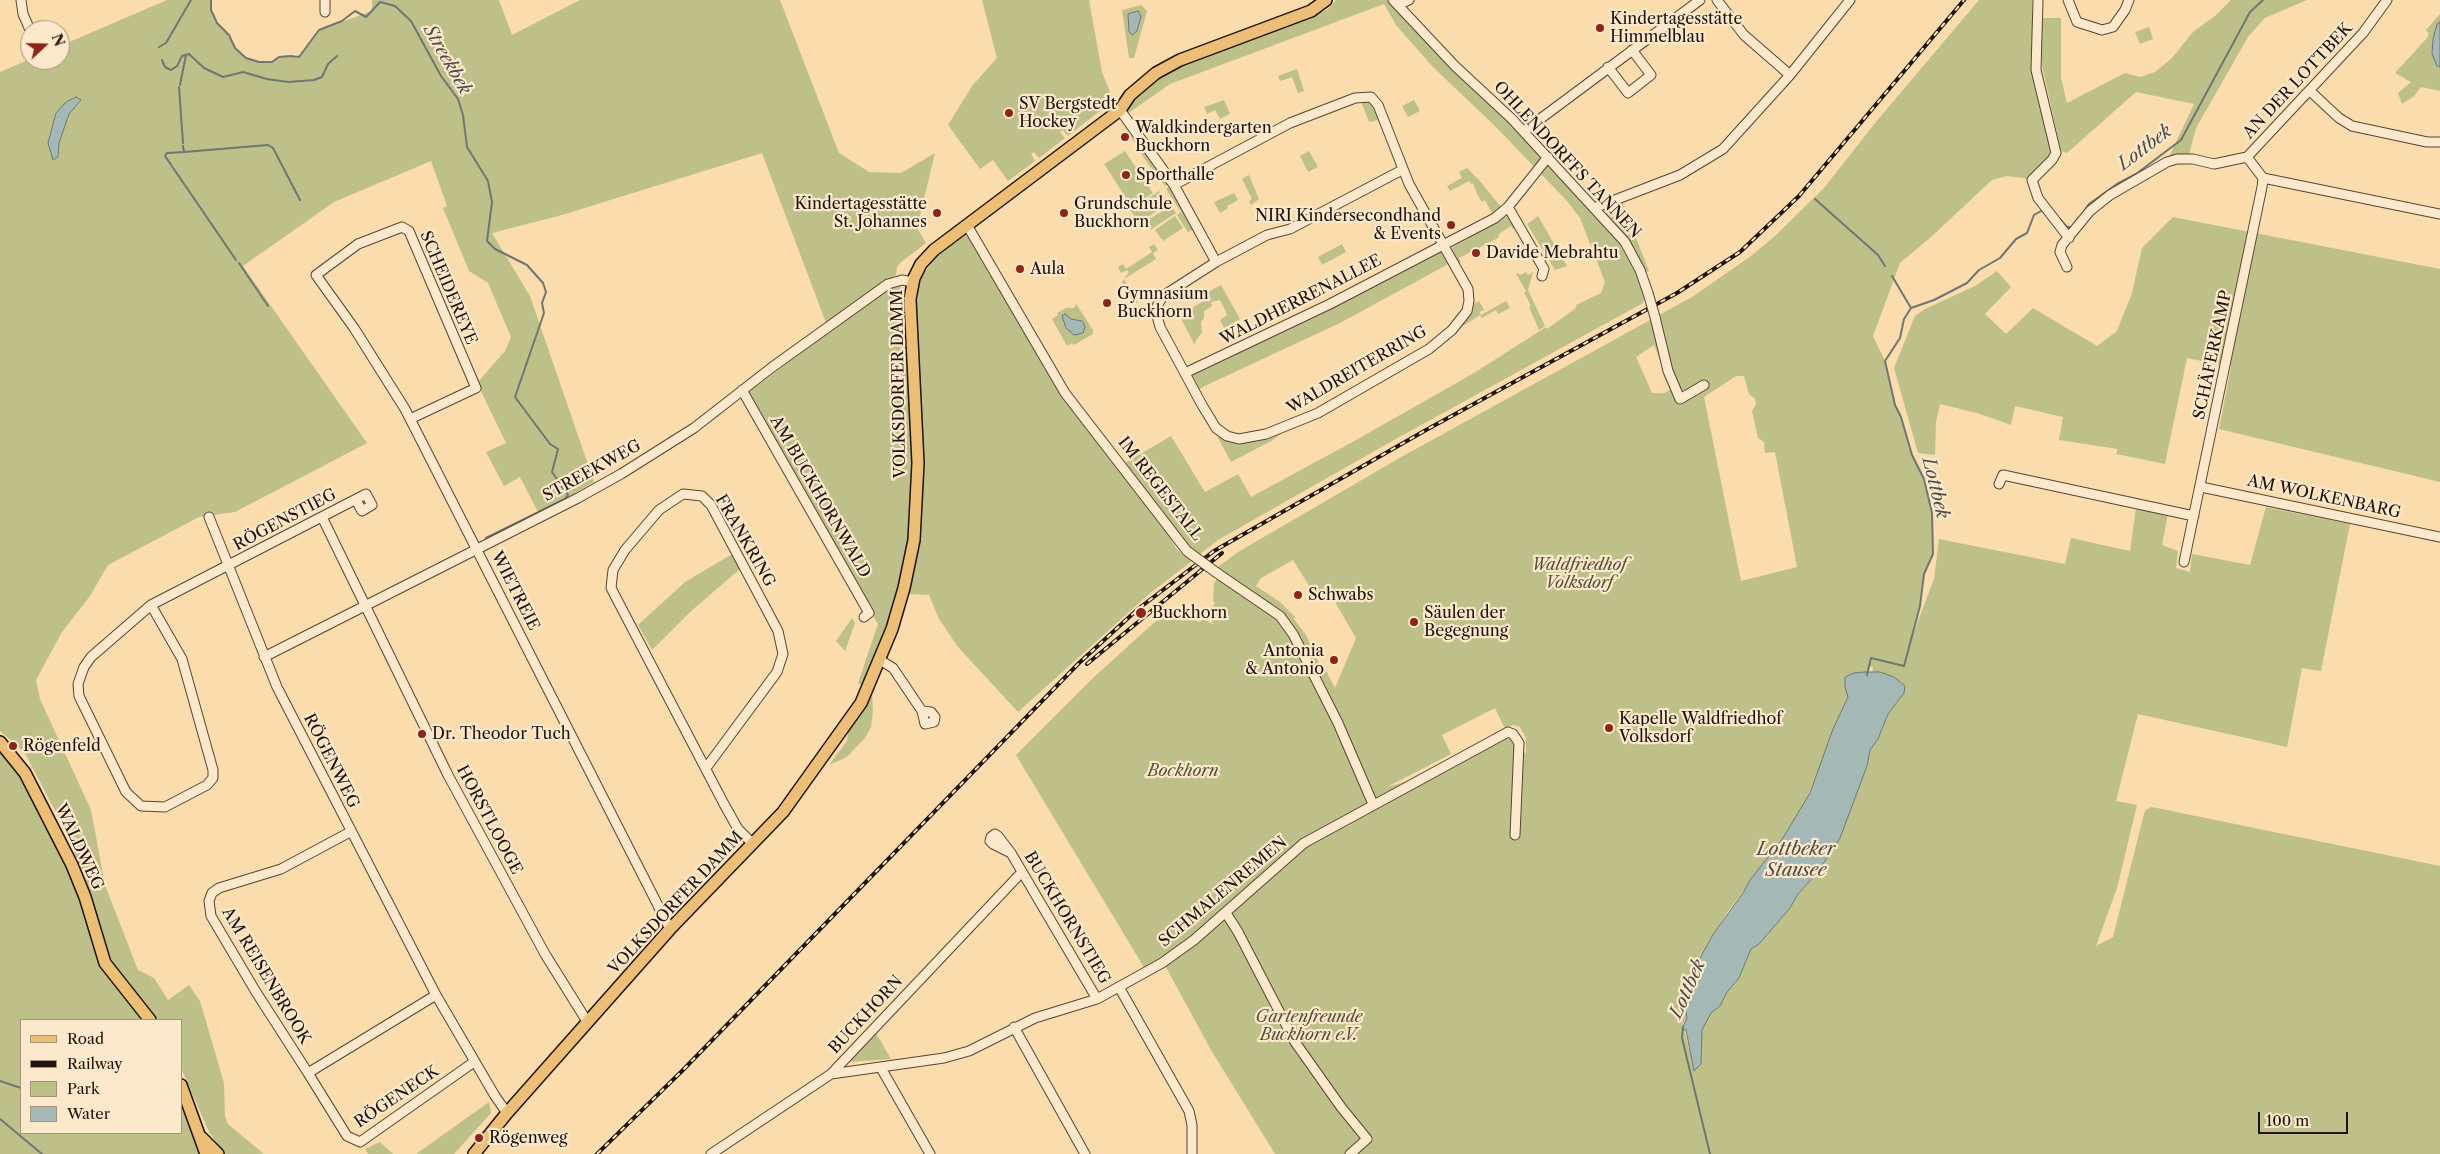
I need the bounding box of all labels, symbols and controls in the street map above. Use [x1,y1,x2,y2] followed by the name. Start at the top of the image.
[1610,9,1742,47] place label: Kindertagesstätte Himmelblau
[2239,19,2357,143] street label: AN DER LOTTBEK
[20,20,70,70] north arrow
[418,21,476,99] water label: Streekbek
[1594,22,1606,34] marker: Kindertagesstätte Himmelblau
[47,31,69,49] text: N
[1489,78,1645,242] street label: OHLENDORFFS TANNEN
[1019,94,1117,132] place label: SV Bergstedt Hockey
[1003,107,1015,119] marker: SV Bergstedt Hockey
[1135,118,1272,156] place label: Waldkindergarten Buckhorn
[2114,121,2176,175] water label: Lottbek
[1119,131,1131,143] marker: Waldkindergarten Buckhorn
[1136,165,1215,185] place label: Sporthalle
[1120,169,1132,181] marker: Sporthalle
[795,194,927,232] place label: Kindertagesstätte St. Johannes
[1074,194,1172,232] place label: Grundschule Buckhorn
[1255,206,1441,244] place label: NIRI Kindersecondhand & Events
[931,207,943,219] marker: Kindertagesstätte St. Johannes
[1058,207,1070,219] marker: Grundschule Buckhorn
[1445,219,1457,231] marker: NIRI Kindersecondhand & Events
[415,228,481,348] street label: SCHEIDEREYE
[1486,243,1619,263] place label: Davide Mebrahtu
[1470,247,1482,259] marker: Davide Mebrahtu
[1217,251,1385,349] street label: WALDHERRENALLEE
[1030,259,1065,279] place label: Aula
[1014,263,1026,275] marker: Aula
[1117,284,1209,322] place label: Gymnasium Buckhorn
[2190,289,2236,421] street label: SCHÄFERKAMP
[888,290,910,478] street label: VOLKSDORFER DAMM
[1101,297,1113,309] marker: Gymnasium Buckhorn
[1284,322,1430,418] street label: WALDREITERRING
[766,413,874,581] street label: AM BUCKHORNWALD
[1114,433,1206,545] street label: IM REGESTALL
[540,436,644,506] street label: STREEKWEG
[1917,455,1953,521] water label: Lottbek
[2245,471,2403,523] street label: AM WOLKENBARG
[230,485,340,555] street label: RÖGENSTIEG
[711,491,779,591] street label: FRANKRING
[487,548,543,634] street label: WIETREIE
[1532,555,1626,593] park label: Waldfriedhof Volksdorf
[1308,585,1373,605] place label: Schwabs
[1292,589,1304,601] marker: Schwabs
[1152,603,1227,623] place label: Buckhorn
[1424,603,1508,641] place label: Säulen der Begegnung
[1134,606,1148,620] marker: Buckhorn
[1408,616,1420,628] marker: Säulen der Begegnung
[1245,641,1324,679] place label: Antonia & Antonio
[1328,654,1340,666] marker: Antonia & Antonio
[1619,709,1782,747] place label: Kapelle Waldfriedhof Volksdorf
[299,711,363,811] street label: RÖGENWEG
[1603,722,1615,734] marker: Kapelle Waldfriedhof Volksdorf
[432,724,571,744] place label: Dr. Theodor Tuch
[416,728,428,740] marker: Dr. Theodor Tuch
[23,736,101,756] place label: Rögenfeld
[7,740,19,752] marker: Rögenfeld
[1147,761,1219,781] park label: Bockhorn
[452,762,526,878] street label: HORSTLOOGE
[51,801,107,893] street label: WALDWEG
[605,828,747,978] street label: VOLKSDORFER DAMM
[1155,833,1291,951] street label: SCHMALENREMEN
[1757,839,1835,882] water label: Lottbeker Stausee
[1020,848,1114,988] street label: BUCKHORNSTIEG
[218,904,314,1048] street label: AM REISENBROOK
[1665,956,1711,1022] water label: Lottbek
[825,972,907,1058] street label: BUCKHORN
[1256,1007,1362,1045] park label: Gartenfreunde Buckhorn e.V.
[20,1019,182,1134] legend
[67,1029,104,1048] text: Road
[67,1054,123,1073] text: Railway
[351,1062,443,1132] street label: RÖGENECK
[67,1079,100,1098] text: Park
[2260,1102,2350,1134] scale bar
[67,1104,110,1123] text: Water
[2266,1111,2309,1130] text: 100 m
[489,1128,568,1148] place label: Rögenweg
[473,1132,485,1144] marker: Rögenweg

